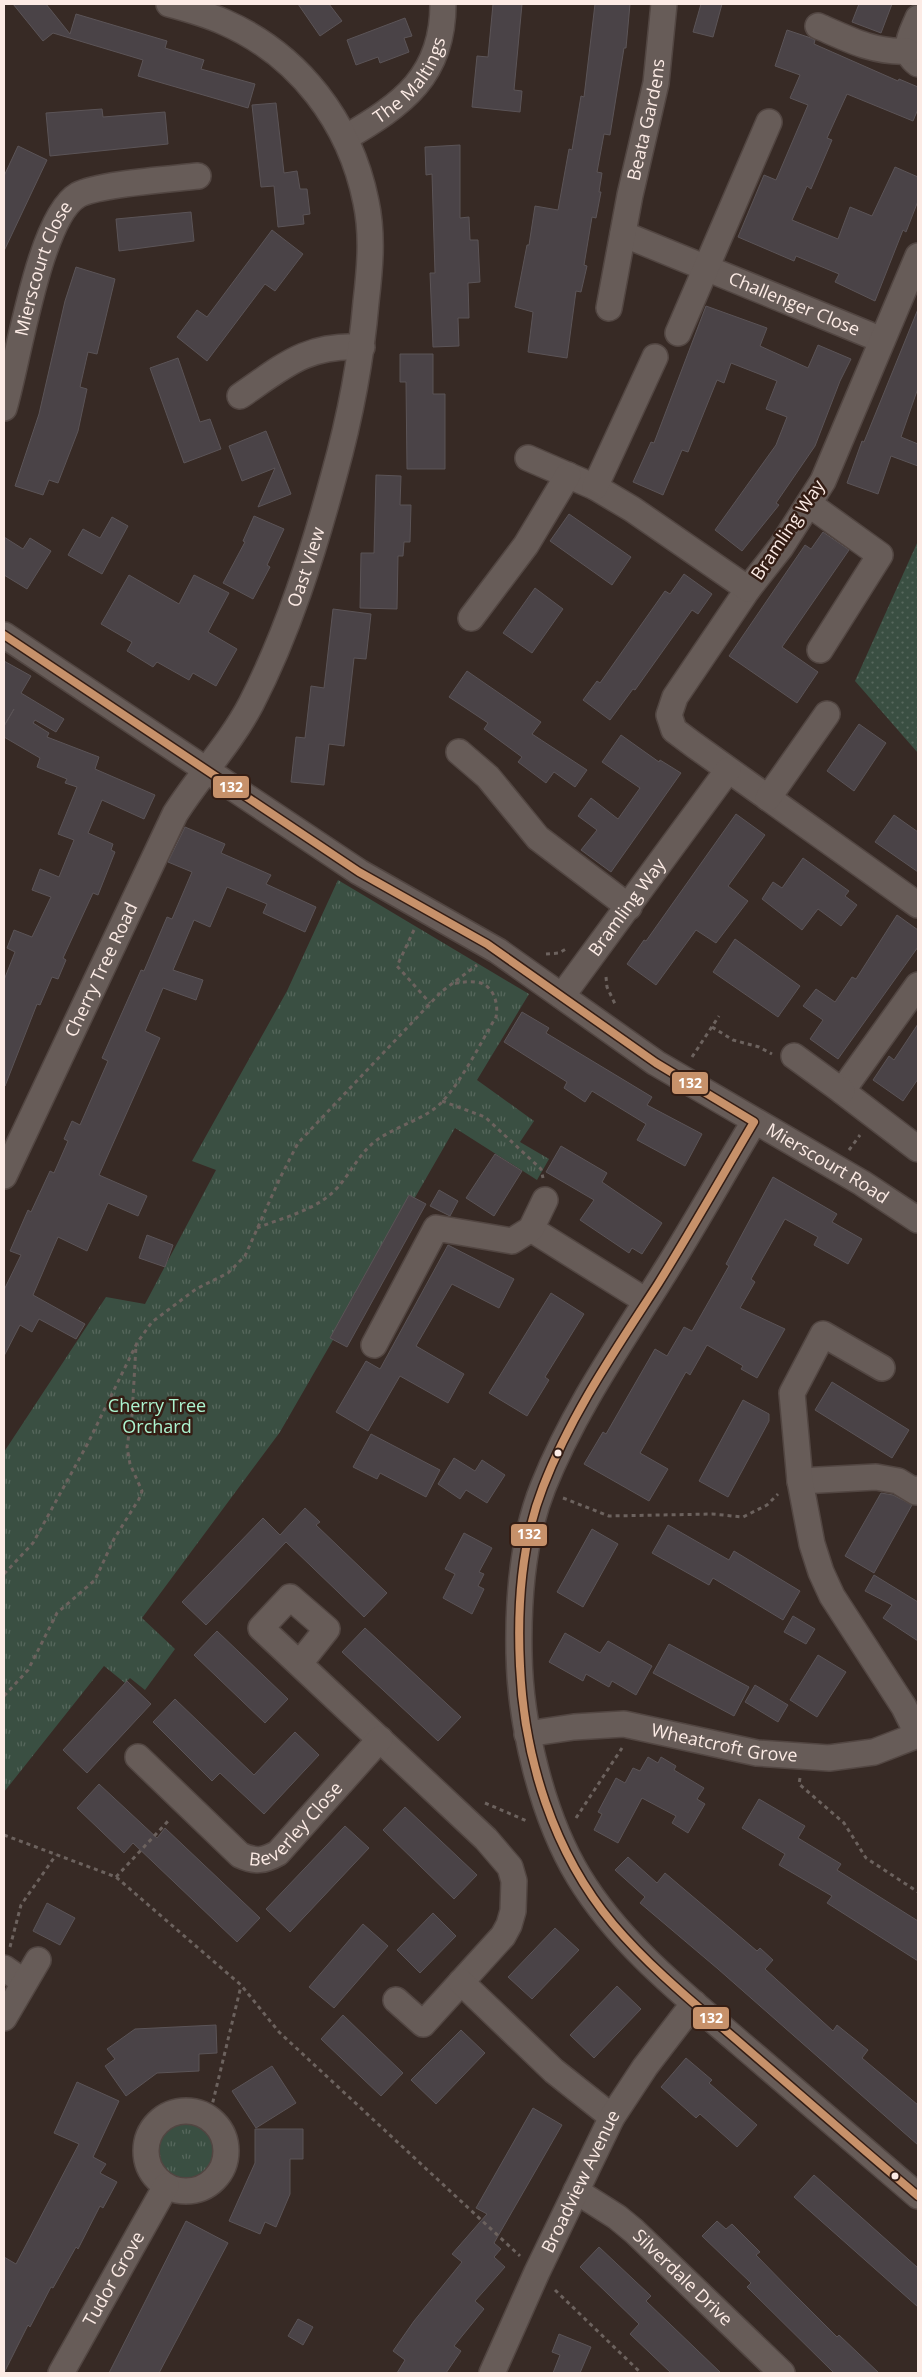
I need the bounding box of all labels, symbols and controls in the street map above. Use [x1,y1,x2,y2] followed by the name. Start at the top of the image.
[368,34,450,128] street label: The Maltings
[621,58,669,183] street label: Beata Gardens
[9,196,77,338] street label: Mierscourt Close
[725,266,864,341] street label: Challenger Close
[745,474,830,584] street label: Bramling Way
[281,524,330,610] street label: Oast View
[212,775,250,799] line badge: 132
[219,777,243,796] text: 132
[582,852,671,961] street label: Bramling Way
[58,898,143,1041] street label: Cherry Tree Road
[671,1071,709,1095] line badge: 132
[678,1073,702,1092] text: 132
[762,1117,894,1208] street label: Mierscourt Road
[108,1393,206,1438] park label: Cherry Tree Orchard
[553,1448,563,1458] unlabelled marker
[510,1523,548,1547] line badge: 132
[517,1524,541,1543] text: 132
[649,1717,798,1767] street label: Wheatcroft Grove
[248,1776,347,1871] street label: Beverley Close
[692,2006,730,2030] line badge: 132
[699,2008,723,2027] text: 132
[535,2105,625,2257] street label: Broadview Avenue
[890,2171,900,2181] unlabelled marker
[628,2223,739,2331] street label: Silverdale Drive
[77,2227,149,2330] street label: Tudor Grove

